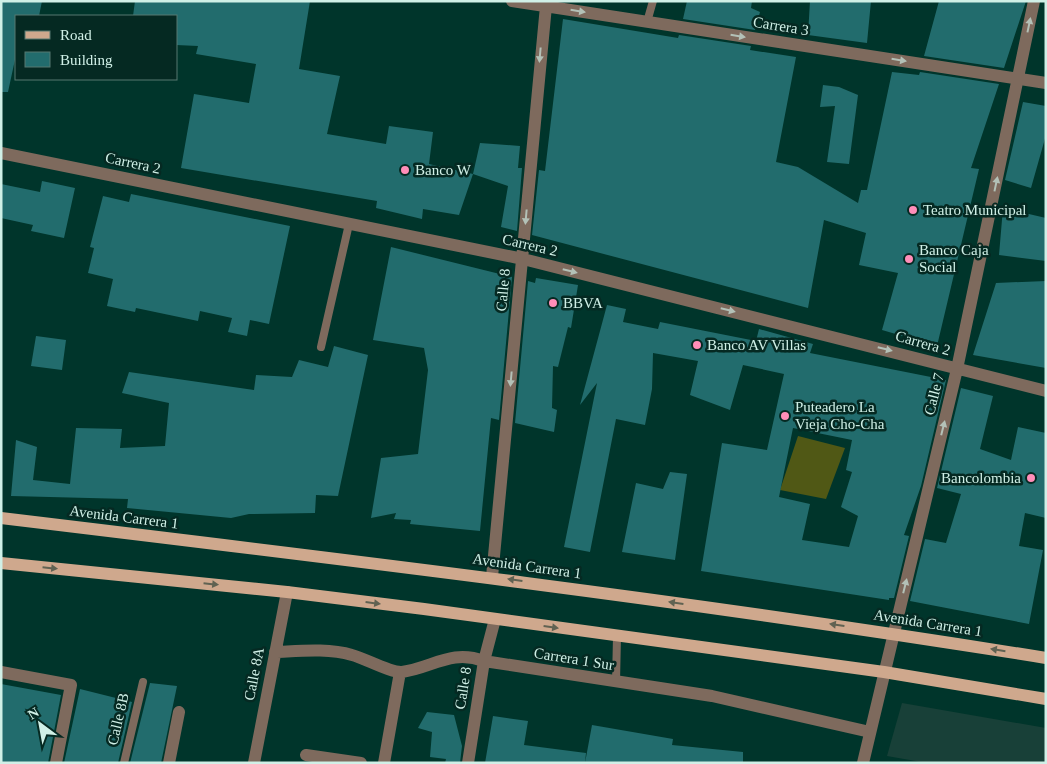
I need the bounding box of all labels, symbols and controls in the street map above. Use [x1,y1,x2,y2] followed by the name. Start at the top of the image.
[570,8,586,16] one-way arrow
[752,14,810,38] street label: Carrera 3
[15,15,178,80] legend
[1025,17,1033,32] one-way arrow
[60,27,92,43] text: Road
[731,32,747,40] one-way arrow
[536,47,544,63] one-way arrow
[60,52,113,68] text: Building
[891,57,907,65] one-way arrow
[104,149,162,177] street label: Carrera 2
[415,162,472,178] place label: Banco W
[399,164,411,176] marker: Banco W
[992,176,1000,191] one-way arrow
[923,202,1027,218] place label: Teatro Municipal
[907,204,919,216] marker: Teatro Municipal
[522,209,530,225] one-way arrow
[501,231,559,259] street label: Carrera 2
[919,242,989,275] place label: Banco Caja Social
[903,253,915,265] marker: Banco Caja Social
[562,267,577,275] one-way arrow
[493,268,513,312] street label: Calle 8
[563,295,603,311] place label: BBVA
[547,297,559,309] marker: BBVA
[720,306,735,314] one-way arrow
[894,328,952,358] street label: Carrera 2
[707,337,806,353] place label: Banco AV Villas
[691,339,703,351] marker: Banco AV Villas
[878,345,893,353] one-way arrow
[507,371,515,387] one-way arrow
[921,371,947,417] street label: Calle 7
[795,399,885,432] place label: Puteadero La Vieja Cho-Cha
[779,410,791,422] marker: Puteadero La Vieja Cho-Cha
[939,420,947,435] one-way arrow
[941,470,1021,486] place label: Bancolombia
[1025,472,1037,484] marker: Bancolombia
[69,502,179,532] street label: Avenida Carrera 1
[472,550,582,582] street label: Avenida Carrera 1
[42,564,58,572] one-way arrow
[507,576,523,584] one-way arrow
[901,578,909,593] one-way arrow
[204,580,220,588] one-way arrow
[365,599,381,607] one-way arrow
[668,599,684,607] one-way arrow
[873,607,983,639] street label: Avenida Carrera 1
[829,621,845,629] one-way arrow
[544,623,560,631] one-way arrow
[533,645,615,673] street label: Carrera 1 Sur
[241,646,267,702] street label: Calle 8A
[989,646,1005,654] one-way arrow
[452,666,474,710] street label: Calle 8
[104,691,132,747] street label: Calle 8B
[15,699,65,749] north arrow
[25,704,42,722] text: N

